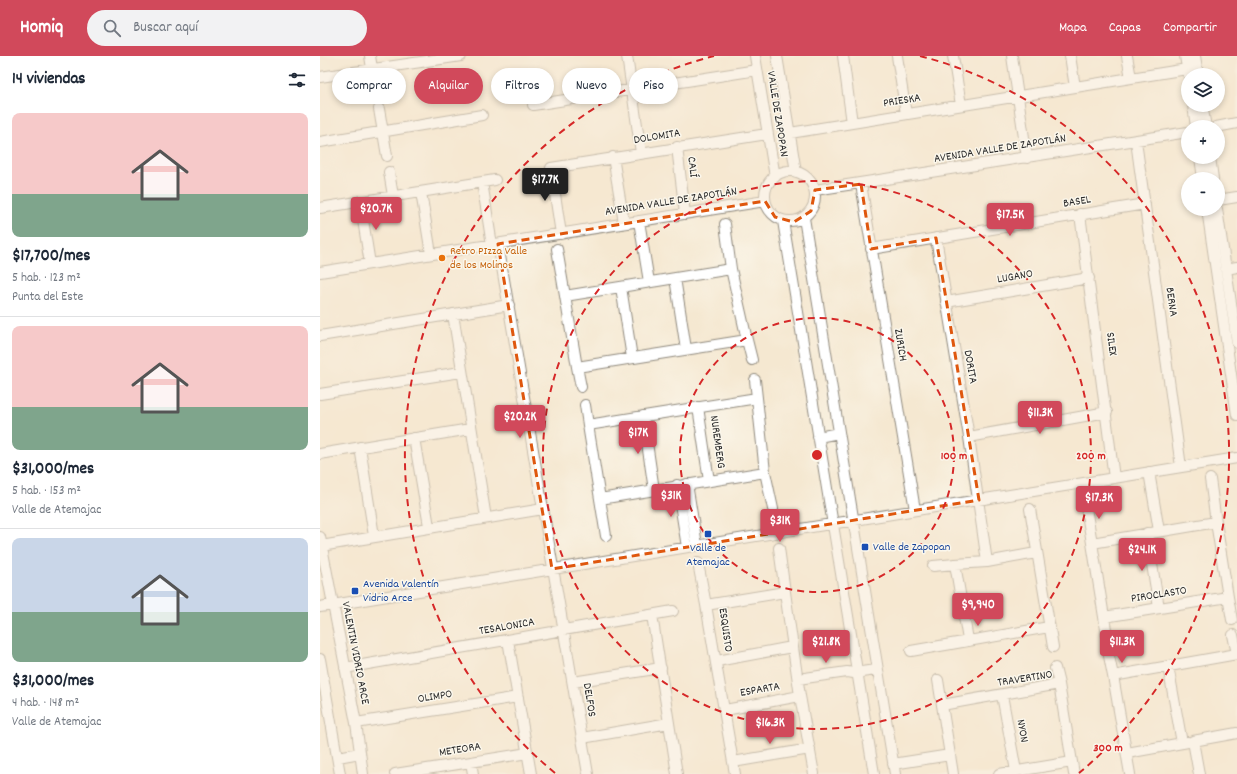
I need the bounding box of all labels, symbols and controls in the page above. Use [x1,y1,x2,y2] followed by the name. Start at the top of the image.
[87,10,367,46] search box
[20,15,63,42] text: Homiq
[101,17,123,39] icon: search
[133,17,198,39] text: Buscar aquí
[1059,18,1087,38] text: Mapa
[1109,18,1141,38] text: Capas
[1163,18,1217,38] text: Compartir
[12,68,86,92] text: 14 viviendas
[332,68,406,104] chip: Comprar
[414,68,483,104] chip: Alquilar
[491,68,554,104] chip: Filtros
[562,68,621,104] chip: Nuevo
[629,68,678,104] chip: Piso
[1181,68,1225,216] map controls
[1181,68,1225,112] button: layers
[286,69,308,91] icon: filters
[762,70,792,158] street label: VALLE DE ZAPOPAN
[882,90,922,112] street label: PRIESKA
[1181,120,1225,164] button: +
[632,125,682,149] street label: DOLOMITA
[933,130,1067,168] street label: AVENIDA VALLE DE ZAPOTLÁN
[124,139,196,211] icon: home
[682,156,702,179] street label: CALÍ
[512,168,578,202] pin: $17.7K
[531,171,559,190] text: $17.7K
[1181,172,1225,216] button: −
[604,183,738,221] street label: AVENIDA VALLE DE ZAPOTLÁN
[1062,191,1092,213] street label: BASEL
[343,197,409,231] pin: $20.7K
[360,200,392,219] text: $20.7K
[977,203,1043,237] pin: $17.5K
[996,206,1024,225] text: $17.5K
[450,243,527,274] place label: Retro PIzza Valle de los Molinos
[12,245,90,269] text: $17,700/mes
[437,253,447,263] marker: Retro PIzza Valle de los Molinos
[996,265,1034,289] street label: LUGANO
[12,269,81,288] text: 5 hab. · 123 m²
[1161,286,1182,318] street label: BERNA
[12,288,83,307] text: Punta del Este
[889,328,911,362] street label: ZURICH
[1101,331,1121,357] street label: SILEX
[959,349,981,386] street label: DORITA
[124,352,196,424] icon: home
[1007,401,1073,435] pin: $11.3K
[1027,404,1053,423] text: $11.3K
[487,405,553,439] pin: $20.2K
[503,408,537,427] text: $20.2K
[705,415,729,469] street label: NUREMBERG
[614,421,662,455] pin: $17K
[628,424,648,443] text: $17K
[810,448,824,462] centre of rings
[941,448,967,465] text: 100 m
[1076,448,1106,465] text: 200 m
[12,458,94,482] text: $31,000/mes
[12,482,81,501] text: 5 hab. · 153 m²
[647,484,695,518] pin: $31K
[1066,486,1132,520] pin: $17.3K
[660,487,682,506] text: $31K
[1085,489,1113,508] text: $17.3K
[12,501,101,520] text: Valle de Atemajac
[756,509,804,543] pin: $31K
[769,512,791,531] text: $31K
[703,529,713,539] marker: Valle de Atemajac
[1109,538,1175,572] pin: $24.1K
[873,539,951,556] place label: Valle de Zapopan
[686,540,730,571] place label: Valle de Atemajac
[1128,541,1156,560] text: $24.1K
[860,542,870,552] marker: Valle de Zapopan
[124,564,196,636] icon: home
[363,576,439,607] place label: Avenida Valentín Vidrio Arce
[1130,582,1188,608] street label: PIROCLASTO
[350,586,360,596] marker: Avenida Valentín Vidrio Arce
[945,593,1011,627] pin: $9,940
[961,596,995,615] text: $9,940
[337,600,373,706] street label: VALENTIN VIDRIO ARCE
[714,607,737,653] street label: ESQUISTO
[478,614,536,640] street label: TESALONICA
[793,630,859,664] pin: $21.8K
[1089,630,1155,664] pin: $11.3K
[812,633,840,652] text: $21.8K
[1109,633,1135,652] text: $11.3K
[996,666,1054,692] street label: TRAVERTINO
[12,670,94,694] text: $31,000/mes
[739,678,782,702] street label: ESPARTA
[578,682,600,718] street label: DELFOS
[416,686,454,708] street label: OLIMPO
[12,694,79,713] text: 4 hab. · 148 m²
[737,711,803,745] pin: $16.3K
[12,713,101,732] text: Valle de Atemajac
[755,714,785,733] text: $16.3K
[1012,718,1032,744] street label: NYON
[438,738,483,762] street label: METEORA
[1093,740,1123,757] text: 300 m

